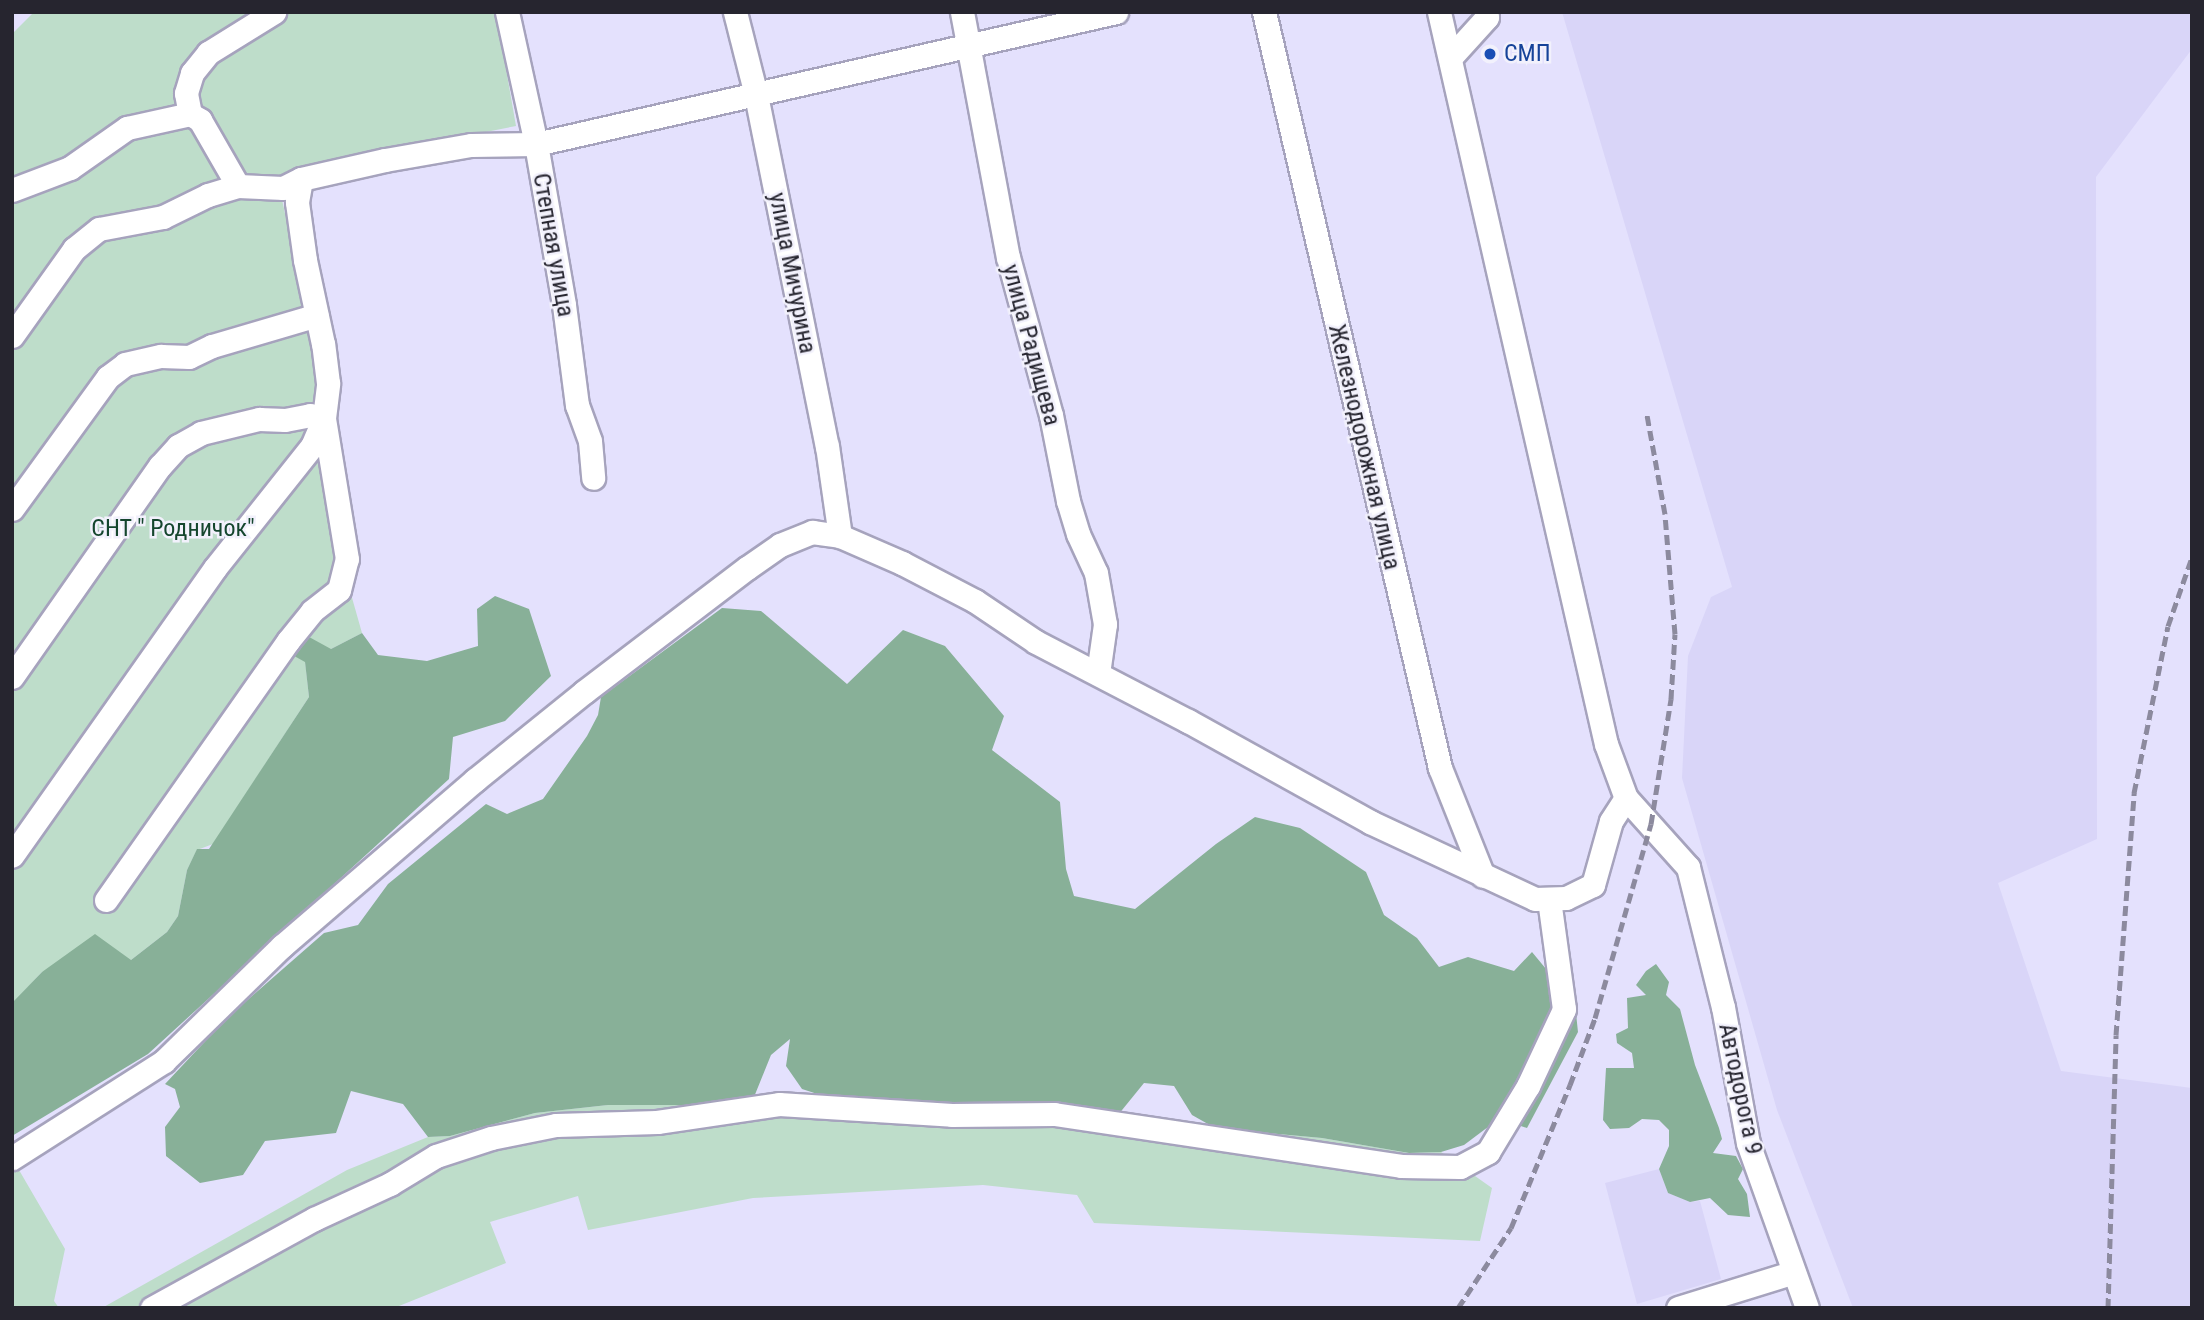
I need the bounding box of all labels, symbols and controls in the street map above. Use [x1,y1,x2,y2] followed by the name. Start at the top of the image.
[1504,40,1551,68] place label: СМП
[1482,46,1498,62] marker: СМП
[526,171,580,319] street label: Степная улица
[762,190,822,356] street label: улица Мичурина
[996,261,1066,429] street label: улица Радищева
[1322,322,1406,572] street label: Железнодорожная улица
[91,515,255,543] park label: СНТ " Родничок"
[1712,1021,1768,1157] street label: Автодорога 9

